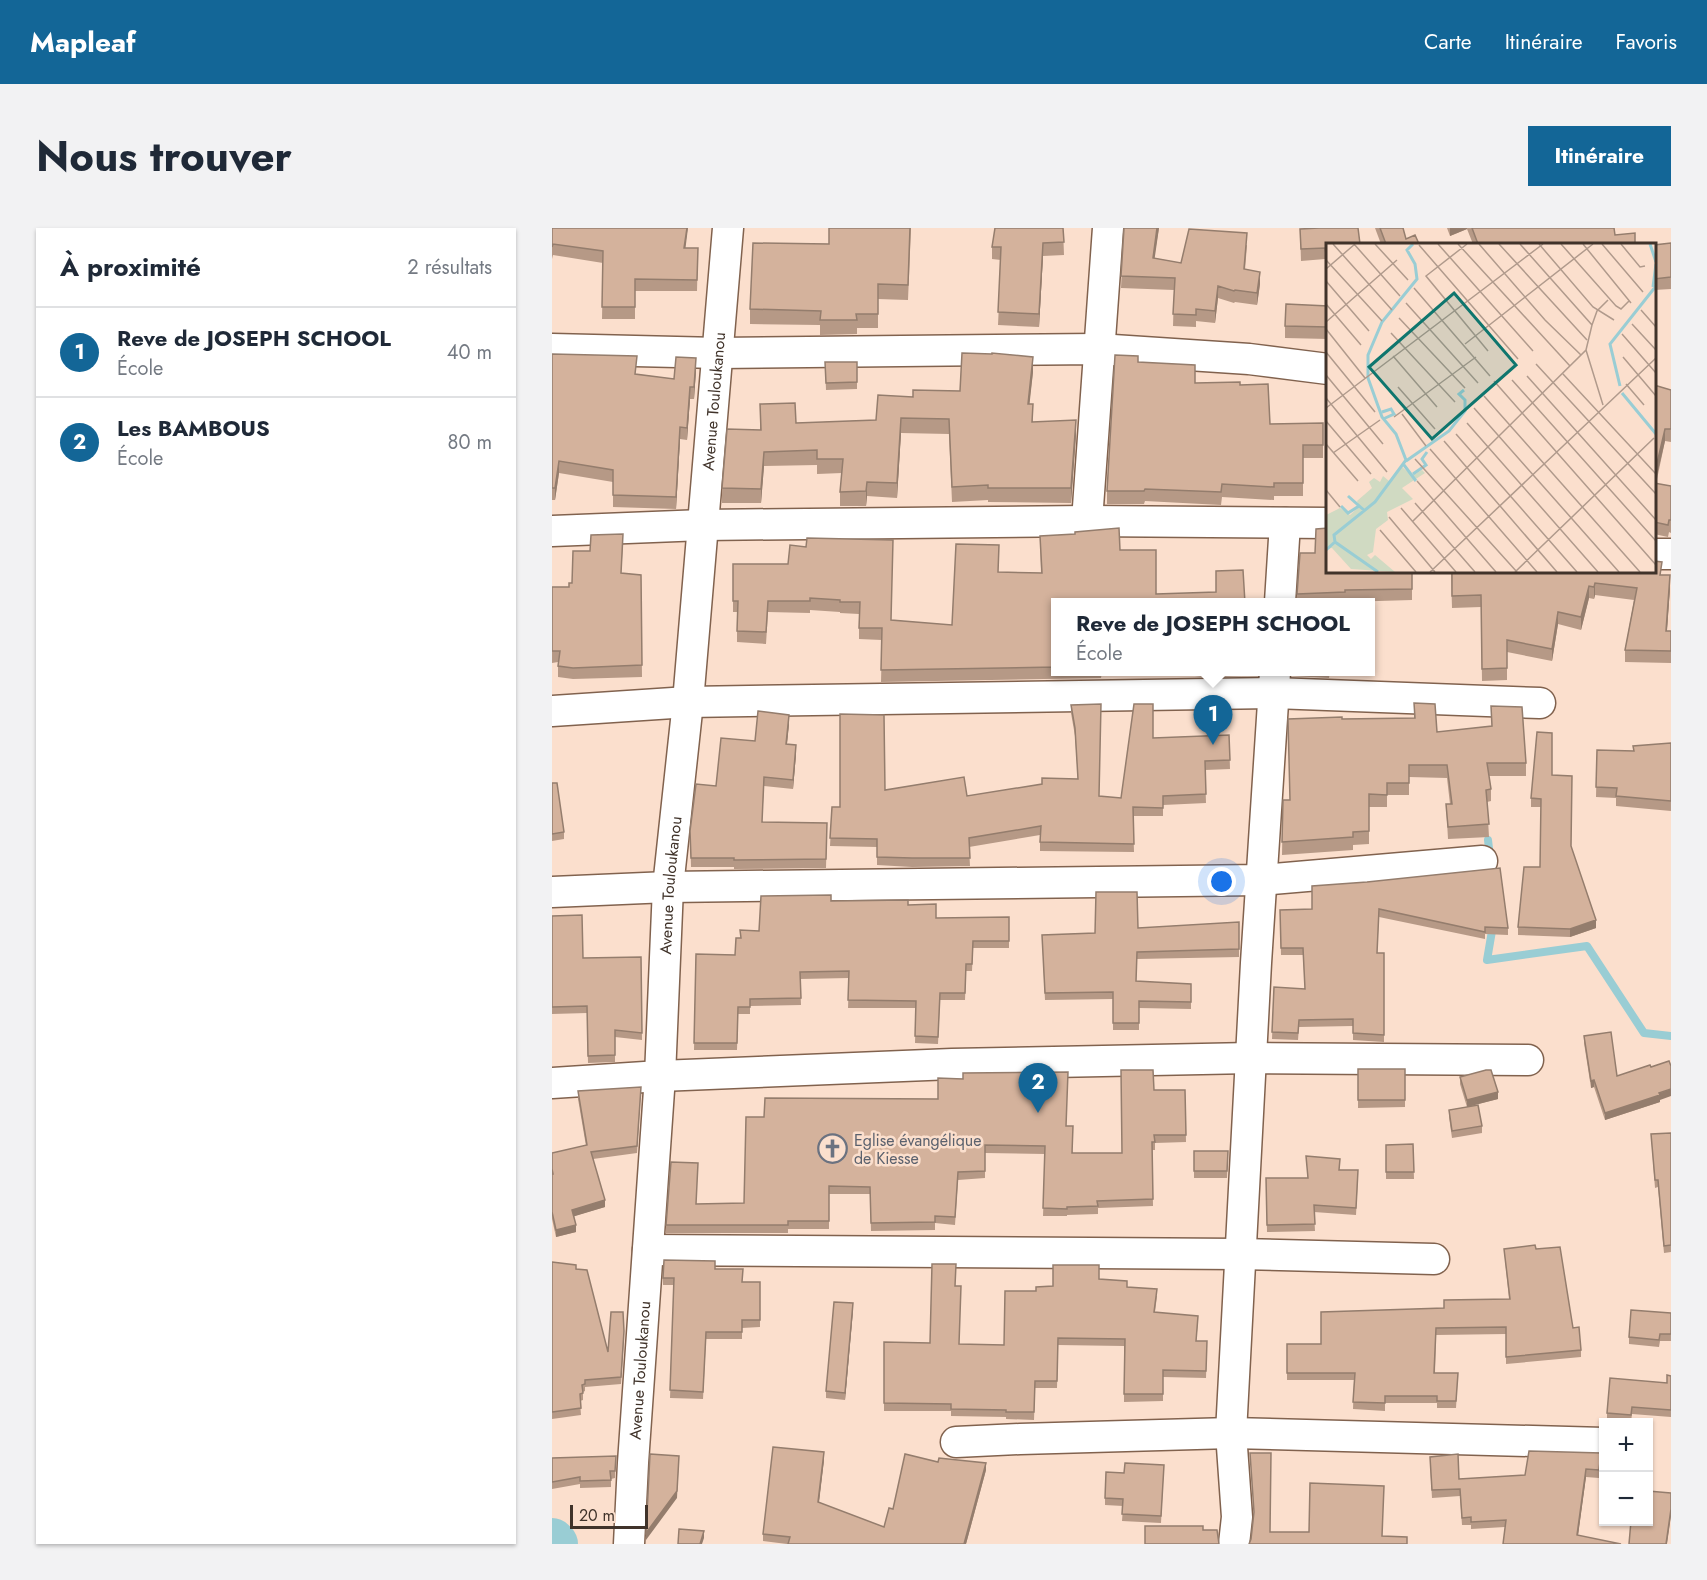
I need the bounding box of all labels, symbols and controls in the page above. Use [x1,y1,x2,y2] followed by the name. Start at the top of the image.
[30,22,136,63] text: Mapleaf
[1424,27,1472,57] text: Carte
[1505,27,1583,57] text: Itinéraire
[1616,27,1677,57] text: Favoris
[36,126,292,187] text: Nous trouver
[1528,126,1671,186] button: Itinéraire
[1326,243,1656,573] inset map
[60,248,201,286] text: À proximité
[407,253,492,282] text: 2 résultats
[117,322,391,354] text: Reve de JOSEPH SCHOOL
[696,331,731,472] street label: Avenue Touloukanou
[74,338,85,367] text: 1
[447,338,492,367] text: 40 m
[117,354,163,383] text: École
[117,412,270,444] text: Les BAMBOUS
[73,428,86,457] text: 2
[447,428,492,457] text: 80 m
[117,444,163,473] text: École
[1051,598,1375,676] popup
[1076,607,1350,639] text: Reve de JOSEPH SCHOOL
[1076,639,1122,668] text: École
[1194,696,1232,745] pin: 1
[654,815,687,955] street label: Avenue Touloukanou
[1207,867,1236,896] your location
[1018,1064,1058,1113] pin: 2
[854,1129,982,1170] place label: Eglise évangélique de Kiesse
[817,1133,849,1165] church icon: Eglise évangélique de Kiesse
[623,1300,656,1440] street label: Avenue Touloukanou
[1599,1418,1653,1526] map controls
[1599,1418,1653,1472] button: +
[1599,1472,1653,1526] button: −
[570,1502,648,1530] scale bar
[579,1504,615,1527] text: 20 m

